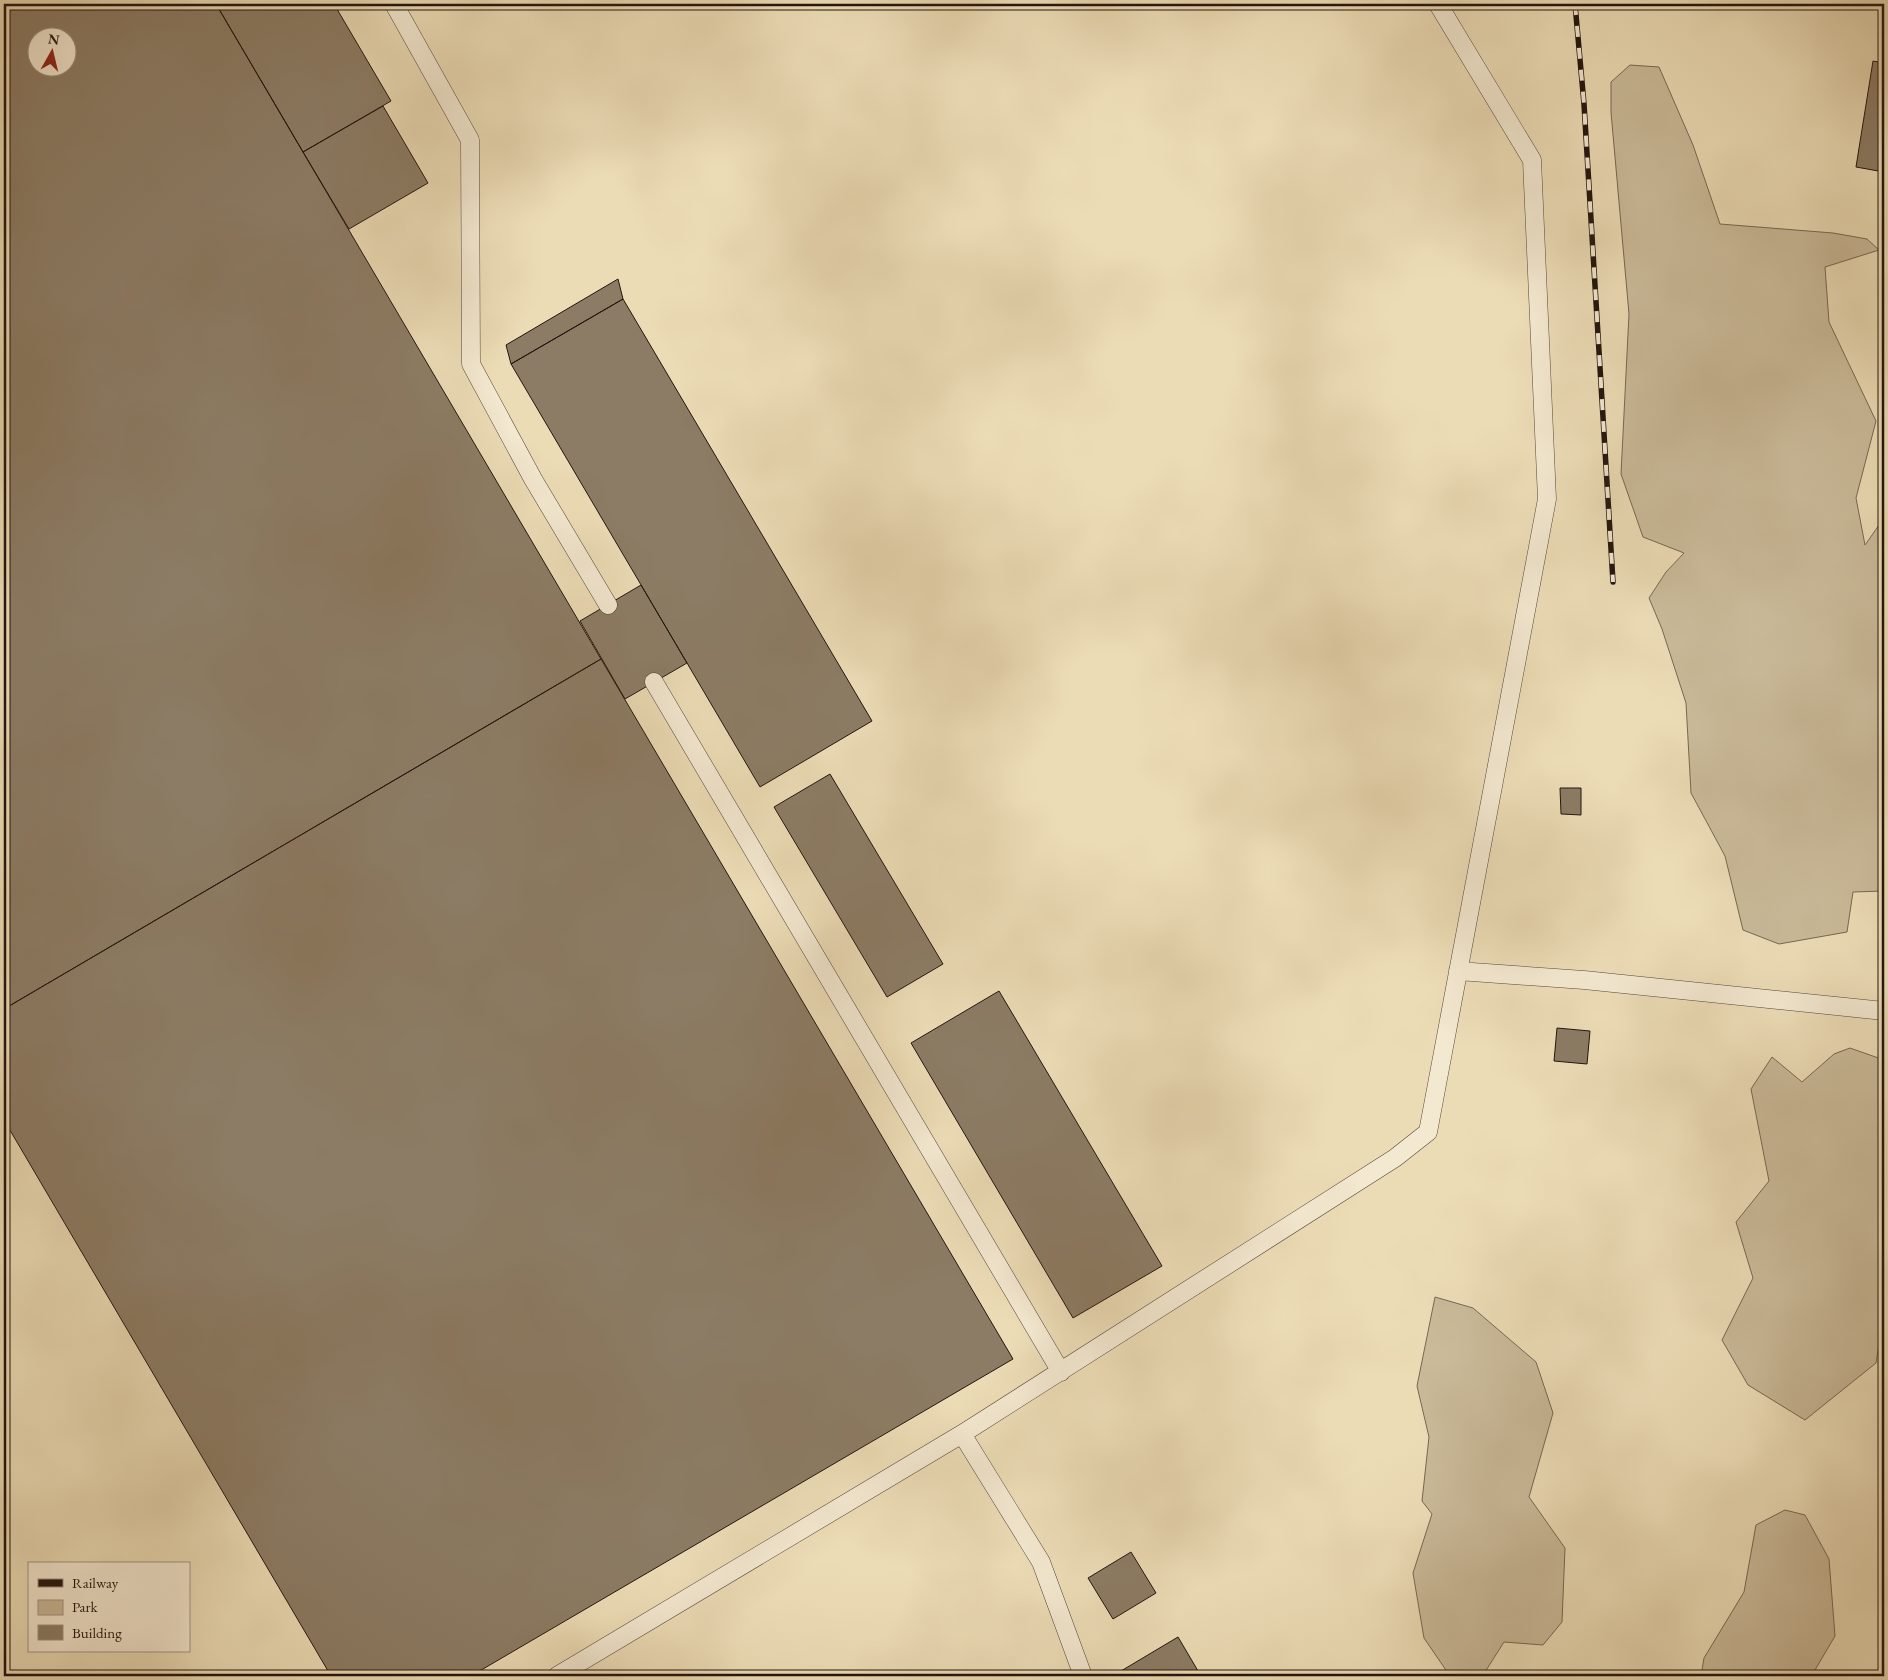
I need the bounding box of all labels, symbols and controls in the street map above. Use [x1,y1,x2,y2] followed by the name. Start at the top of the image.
[28,28,78,78] north arrow
[47,29,61,49] text: N
[28,1562,190,1652] legend
[72,1573,119,1592] text: Railway
[72,1597,99,1616] text: Park
[72,1623,122,1642] text: Building

